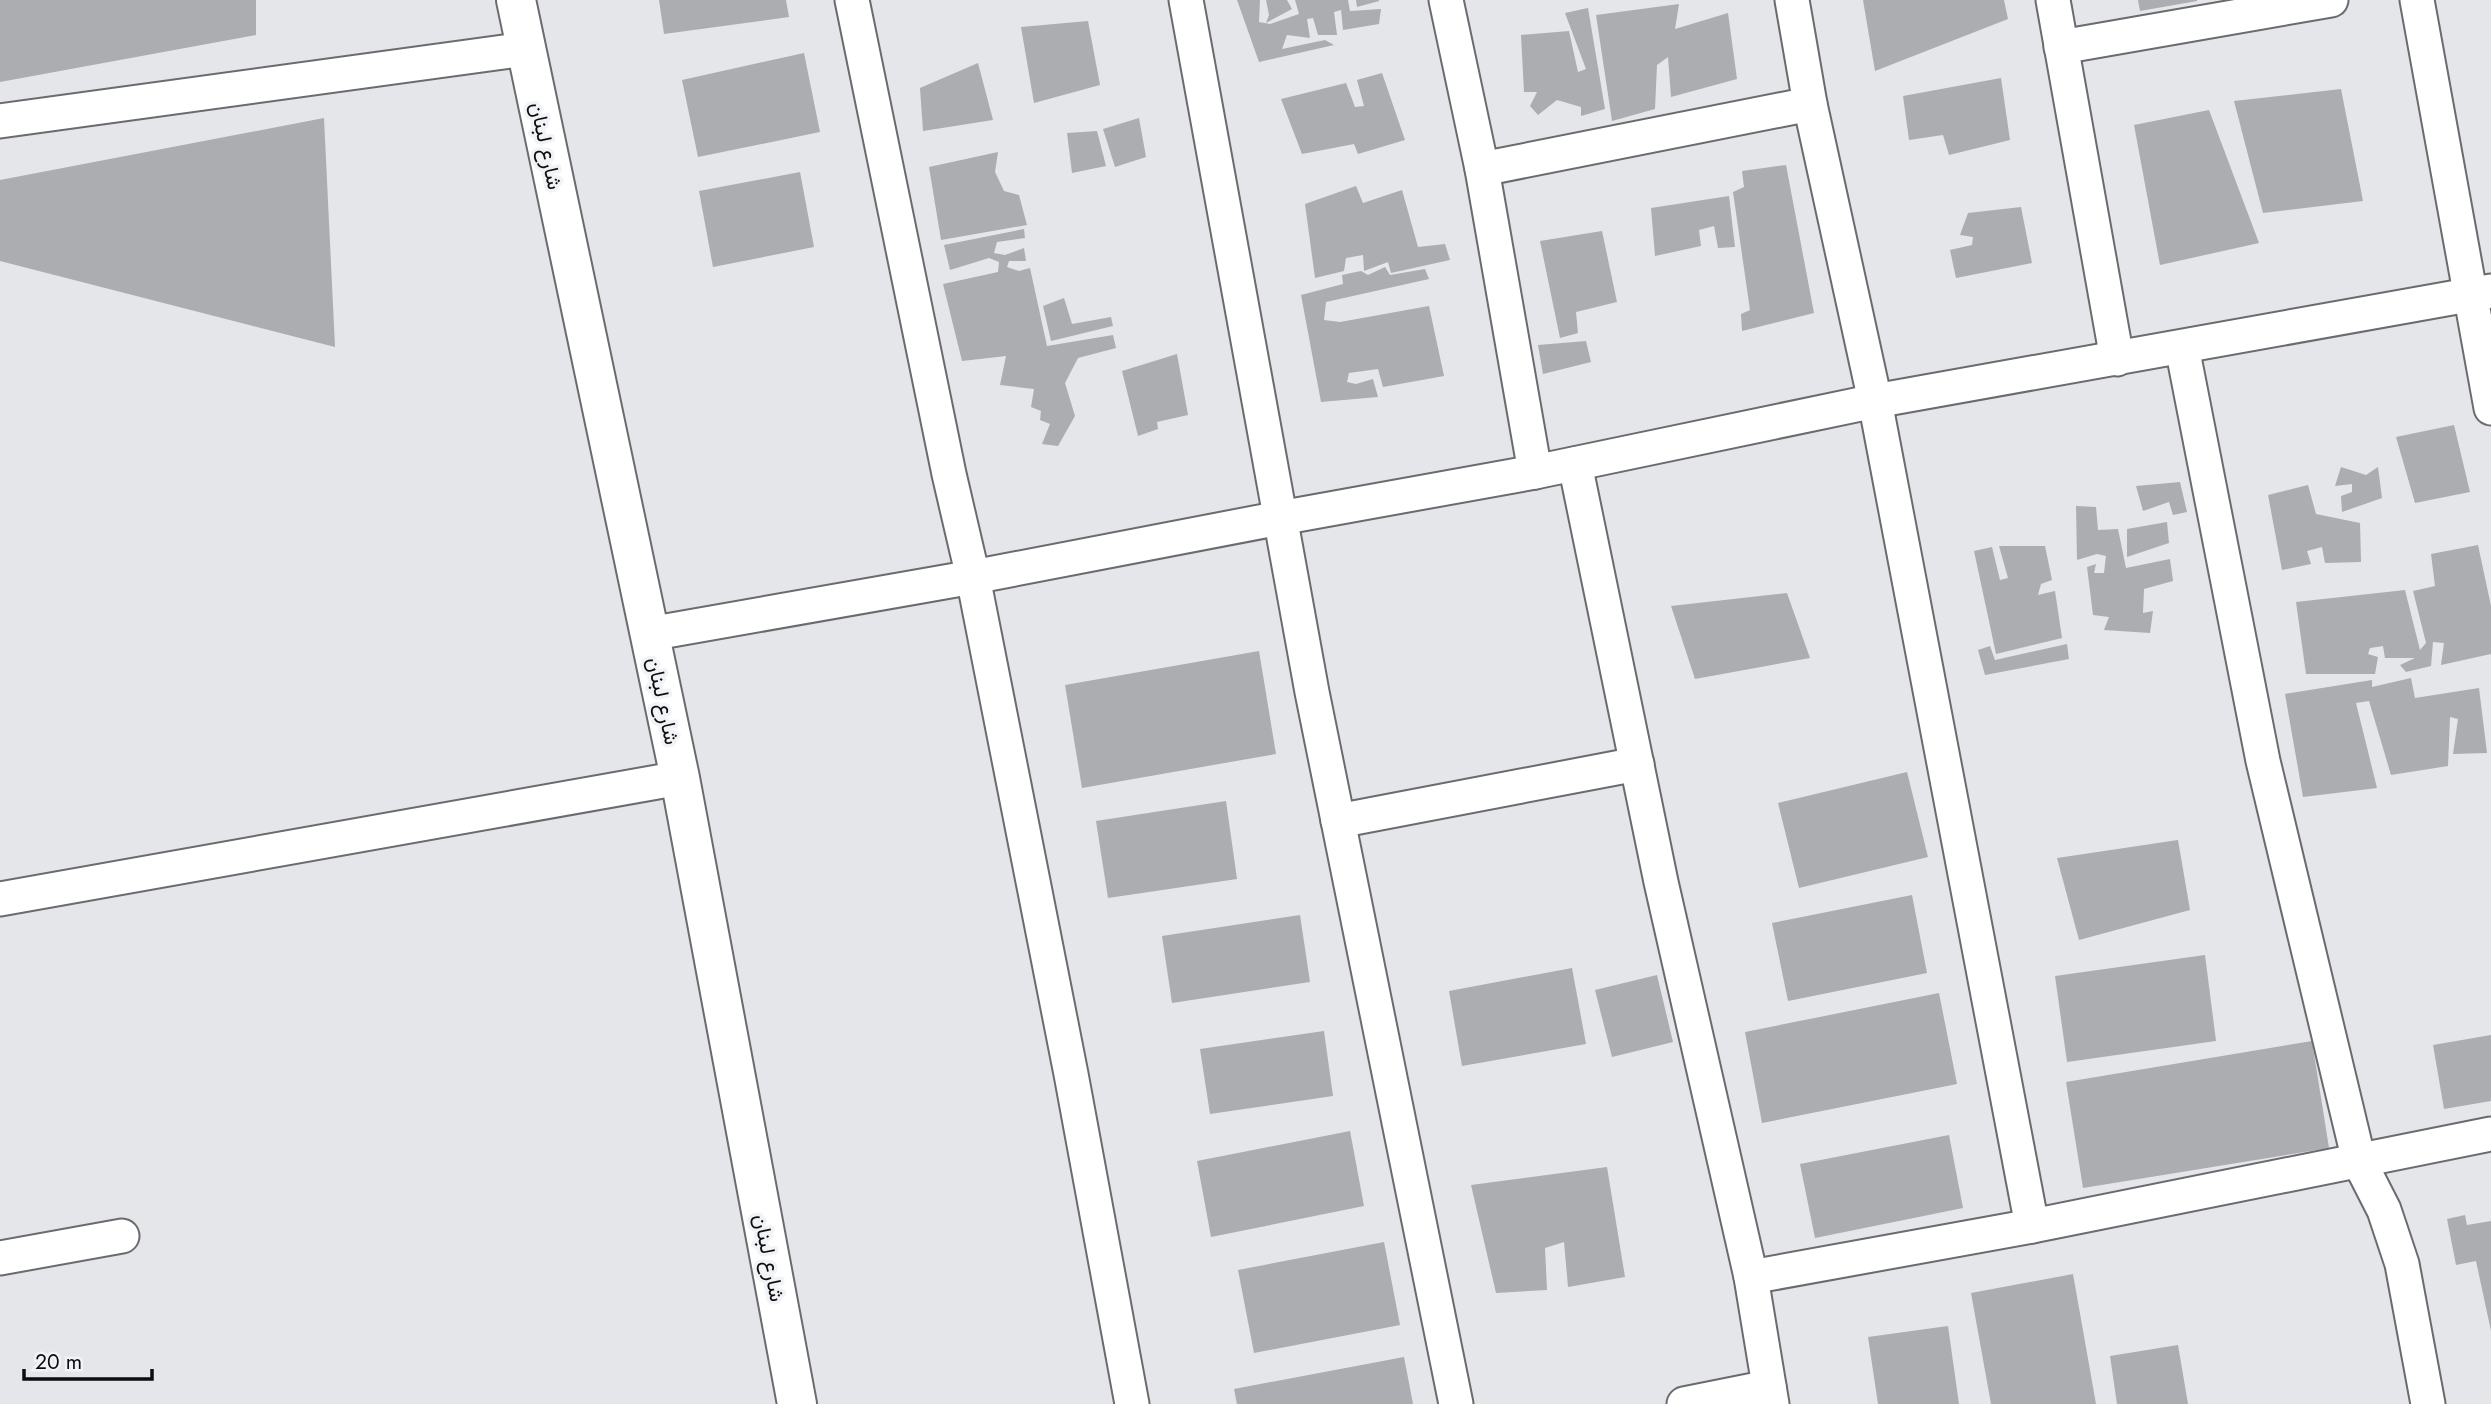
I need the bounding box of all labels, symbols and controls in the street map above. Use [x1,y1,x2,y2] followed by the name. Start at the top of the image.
[522,100,570,192] street label: شارع لبنان
[639,655,687,747] street label: شارع لبنان
[746,1212,792,1304] street label: شارع لبنان
[24,1338,152,1382] scale bar
[35,1347,82,1377] text: 20 m

